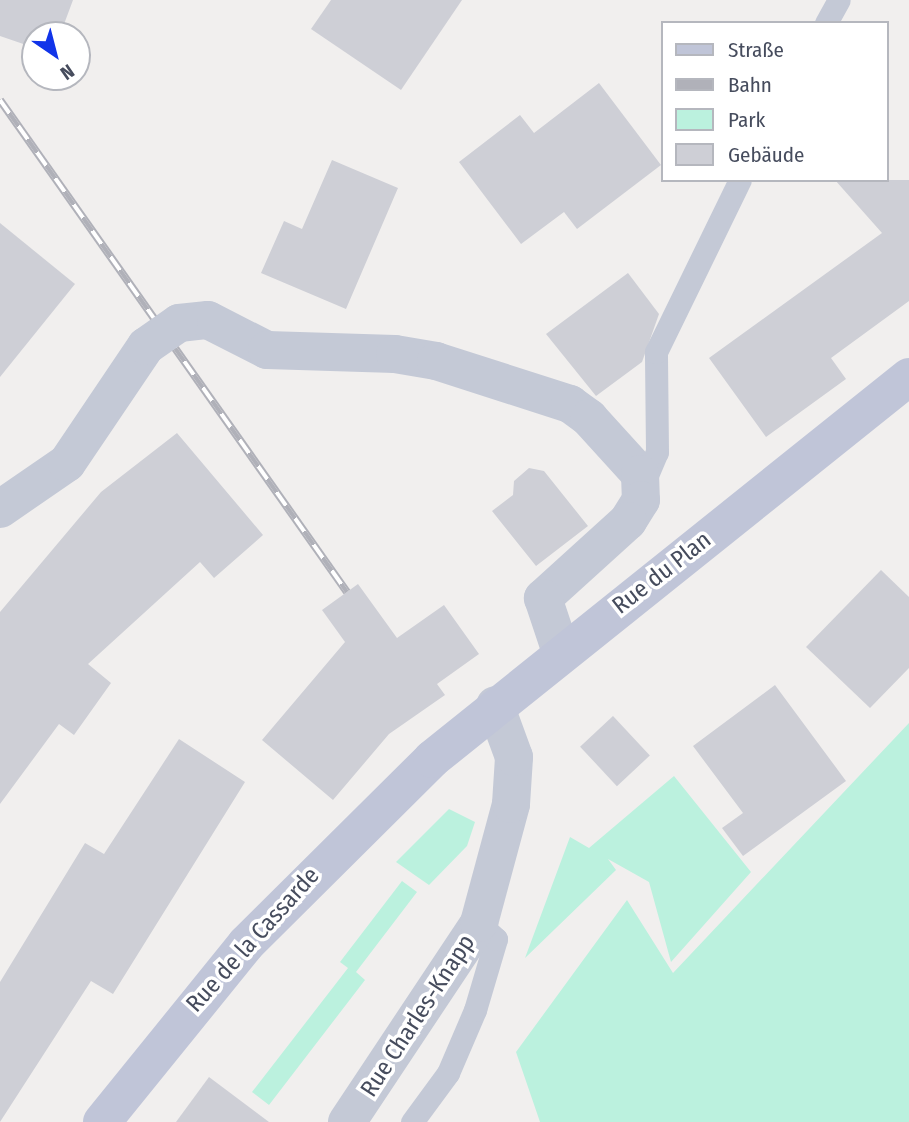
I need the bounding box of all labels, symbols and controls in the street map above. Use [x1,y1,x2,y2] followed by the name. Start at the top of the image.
[21,21,91,91] north arrow
[660,21,888,182] legend
[728,37,784,63] text: Straße
[56,59,78,85] text: N
[728,72,772,98] text: Bahn
[728,107,765,133] text: Park
[728,142,804,168] text: Gebäude
[607,526,717,620] street label: Rue du Plan
[180,862,326,1018] street label: Rue de la Cassarde
[355,930,481,1102] street label: Rue Charles-Knapp

